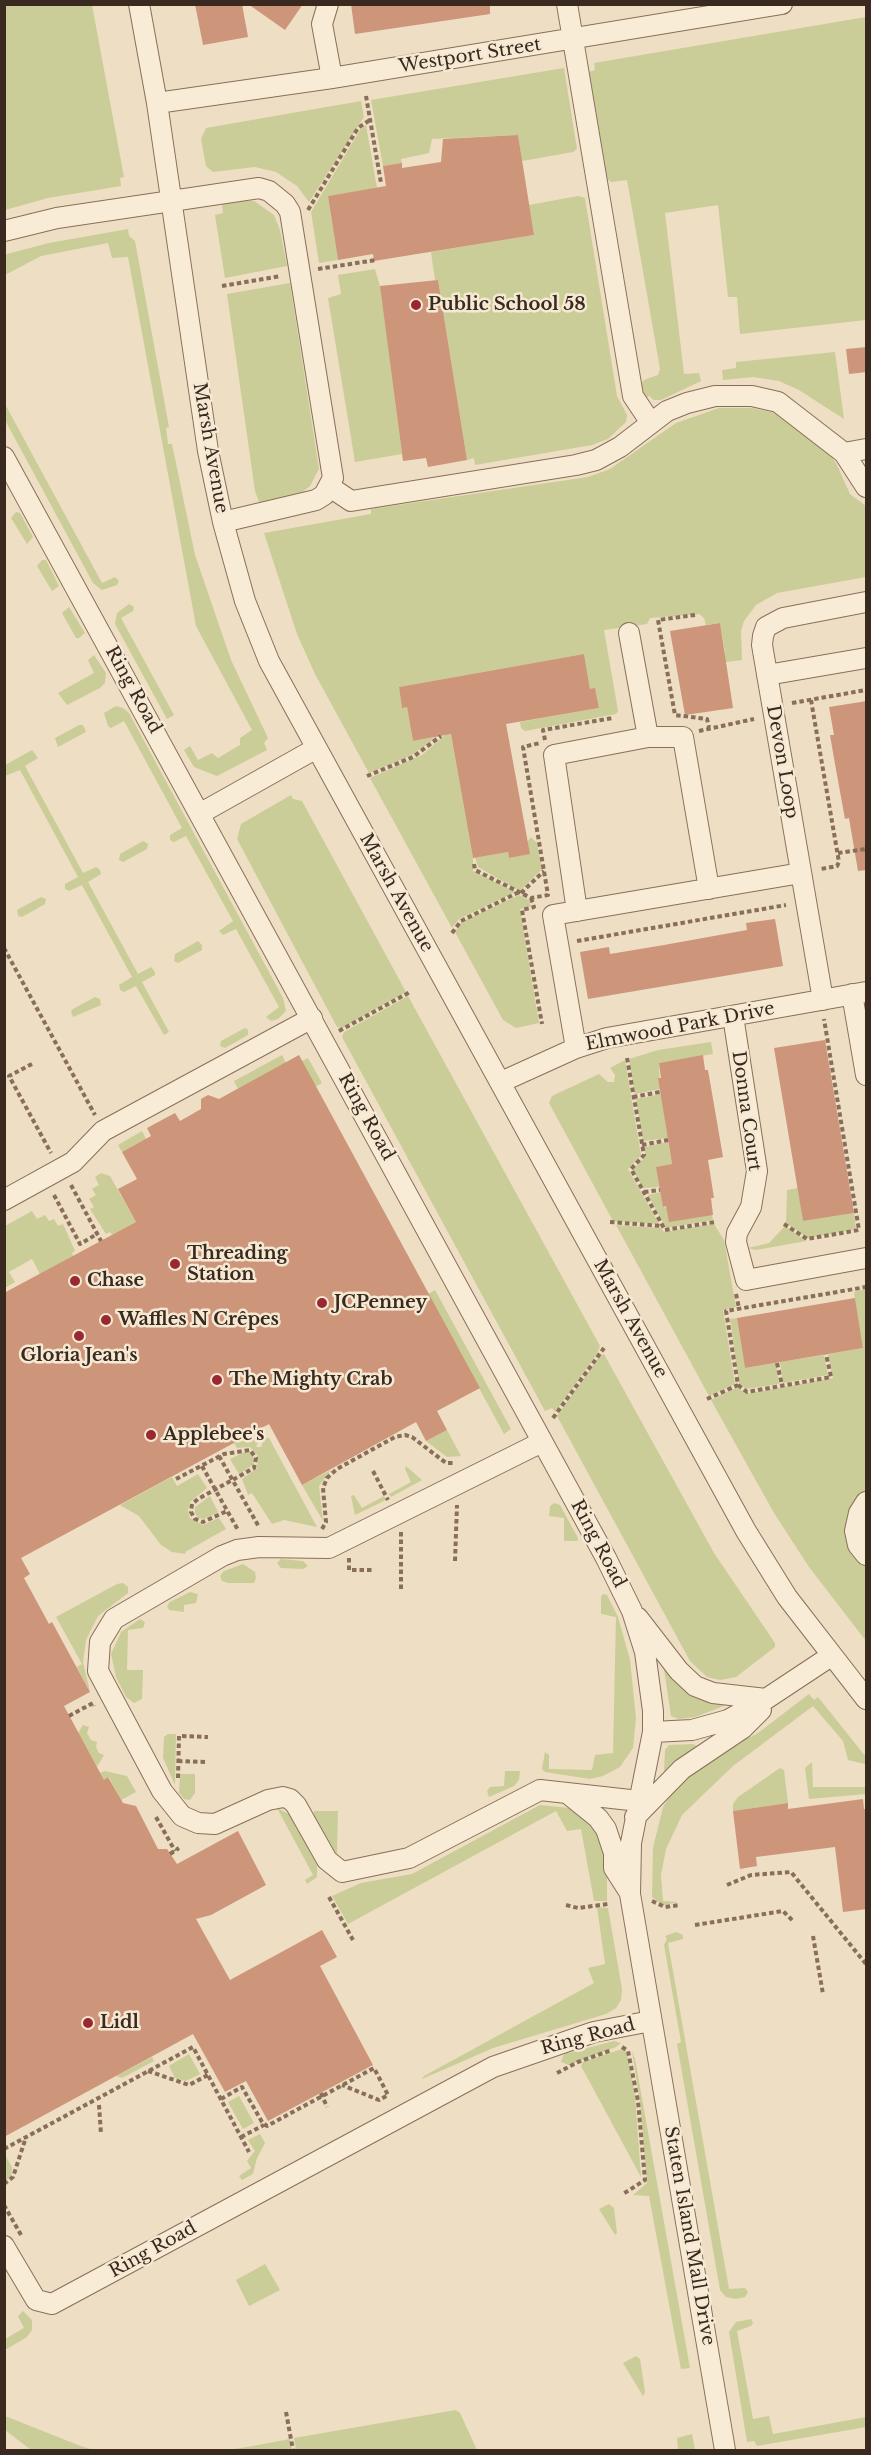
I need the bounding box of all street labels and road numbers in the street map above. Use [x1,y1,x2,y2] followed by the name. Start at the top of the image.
[397,34,543,78] street label: Westport Street
[188,381,232,515] street label: Marsh Avenue
[100,643,166,737] street label: Ring Road
[761,704,803,820] street label: Devon Loop
[354,830,438,956] street label: Marsh Avenue
[584,998,776,1056] street label: Elmwood Park Drive
[727,1049,765,1173] street label: Donna Court
[333,1070,399,1164] street label: Ring Road
[588,1256,672,1382] street label: Marsh Avenue
[566,1496,630,1592] street label: Ring Road
[539,2014,637,2060] street label: Ring Road
[659,2125,719,2347] street label: Staten Island Mall Drive
[106,2217,200,2283] street label: Ring Road

